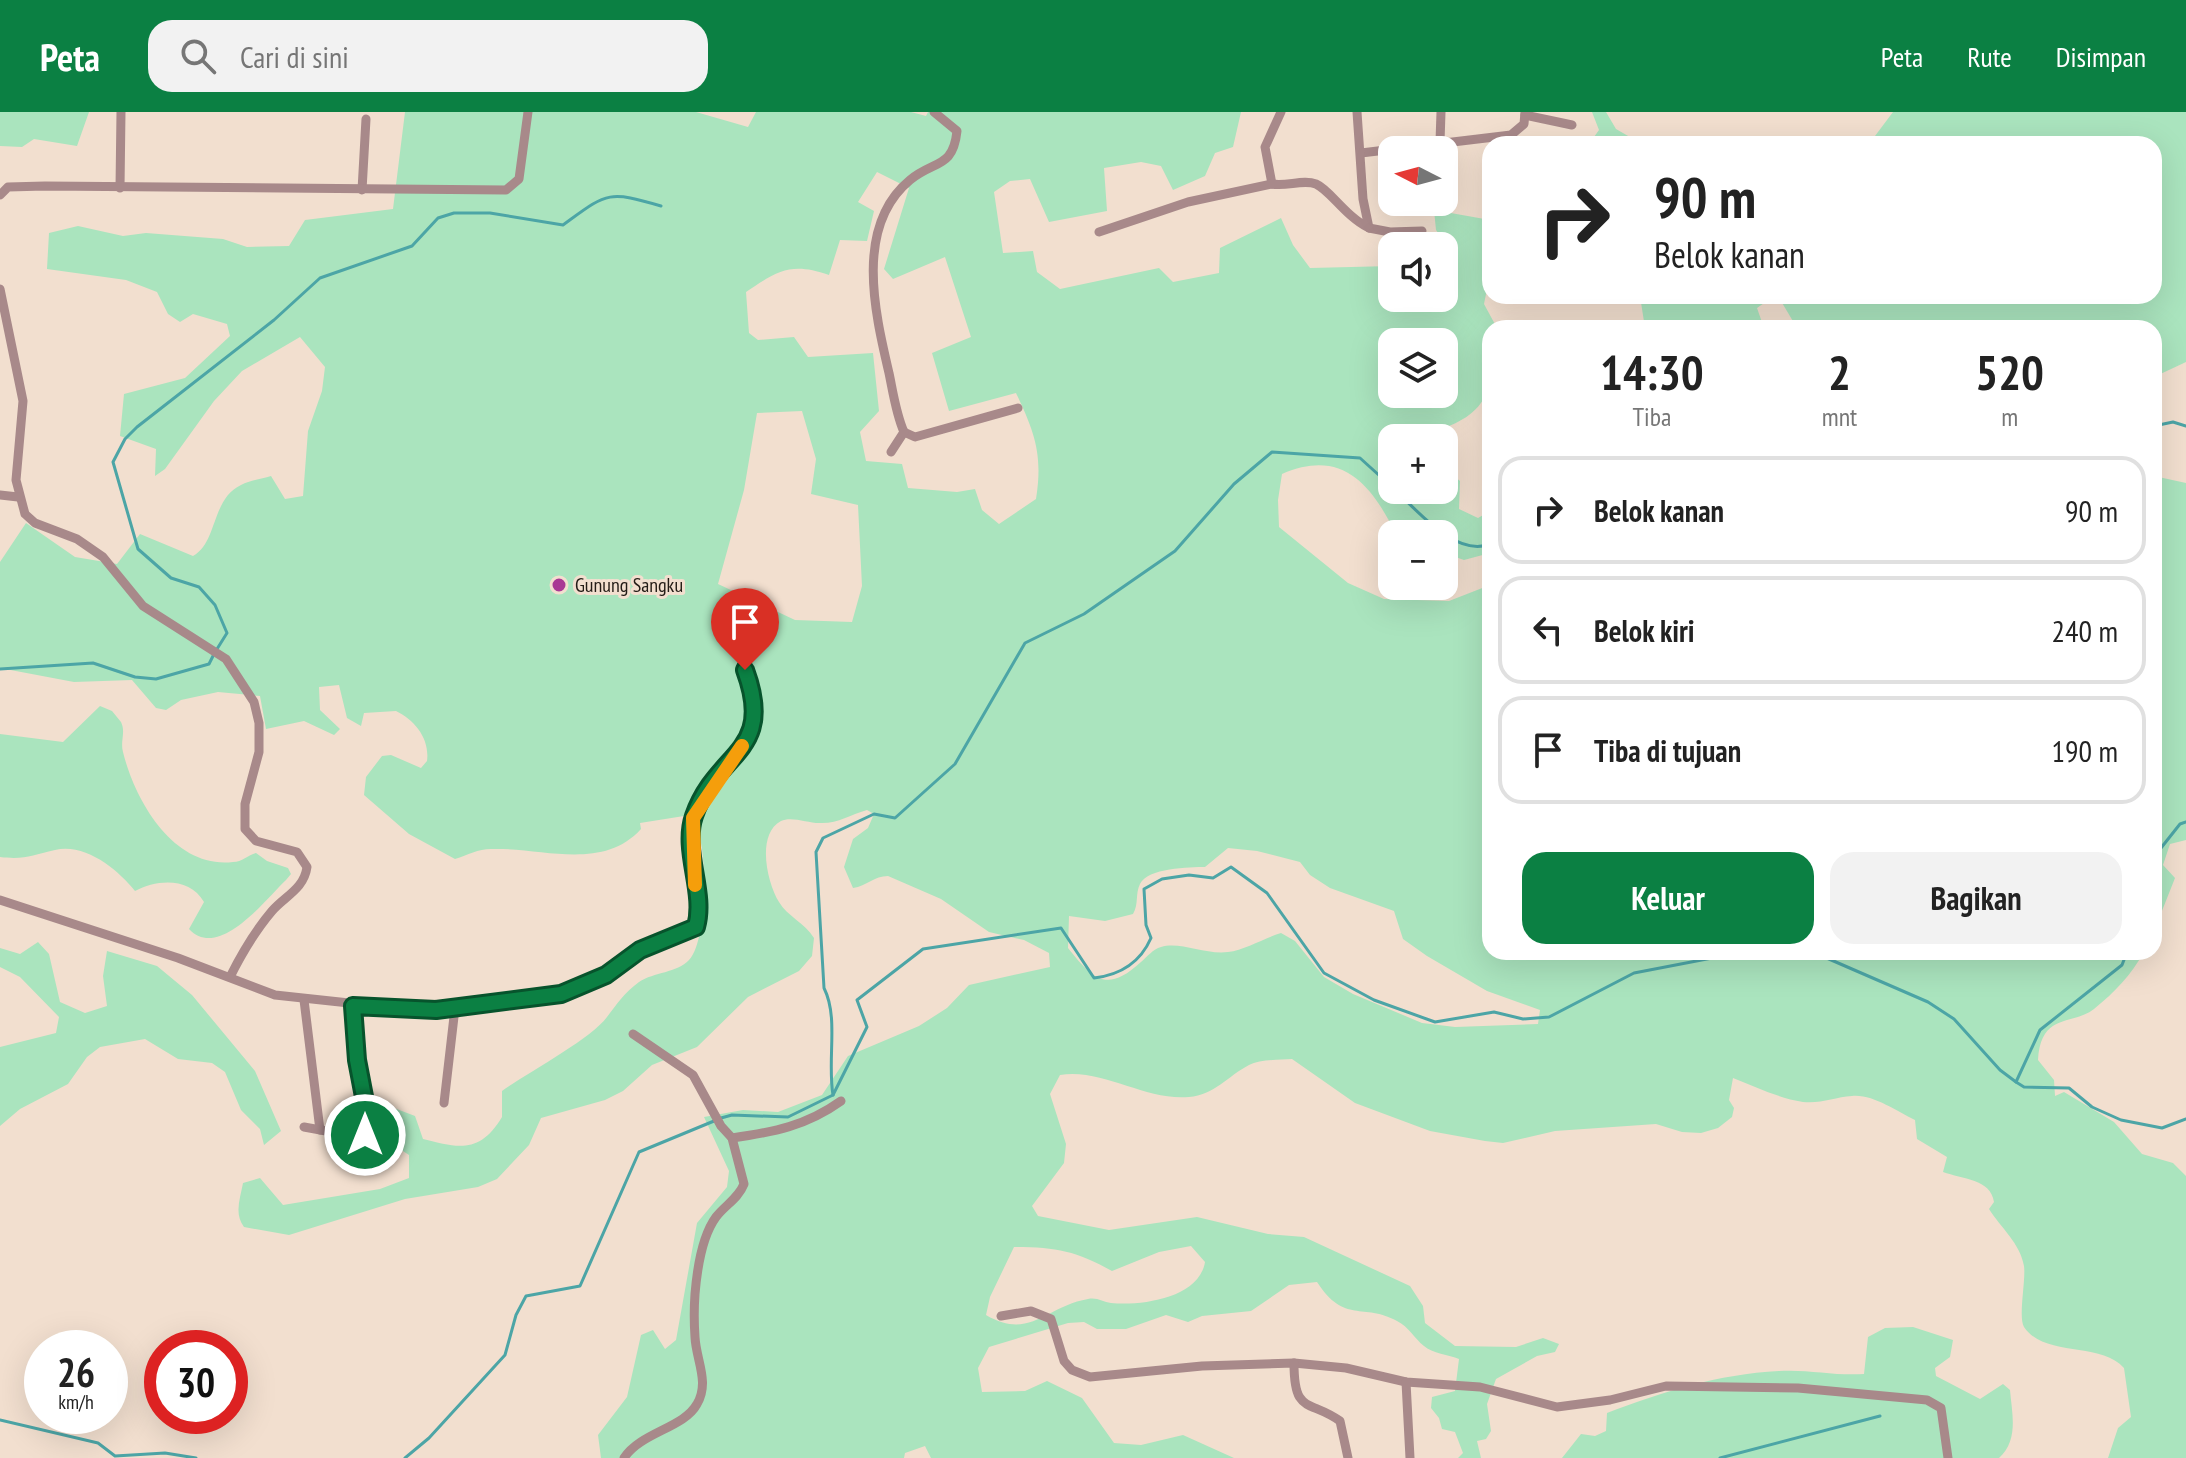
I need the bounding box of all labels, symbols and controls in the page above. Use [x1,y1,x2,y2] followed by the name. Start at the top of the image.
[148,20,708,92] search box
[40,32,100,81] text: Peta
[176,34,220,78] icon: search
[240,37,349,76] text: Cari di sini
[1881,38,1923,75] text: Peta
[1967,38,2012,75] text: Rute
[2056,38,2146,75] text: Disimpan
[1378,136,1458,216] north arrow
[1378,136,1458,600] map controls
[1654,161,1756,233] text: 90 m
[1522,168,1626,272] icon: right
[1654,231,1805,278] text: Belok kanan
[1378,232,1458,312] button: sound
[1378,328,1458,408] button: layers
[1600,341,1704,403] text: 14:30
[1828,341,1851,403] text: 2
[1975,341,2044,403] text: 520
[1632,400,1671,433] text: Tiba
[1822,400,1857,433] text: mnt
[2001,400,2018,433] text: m
[1378,424,1458,504] button: +
[1526,488,1570,532] icon: right
[1594,491,1724,530] text: Belok kanan
[2065,491,2118,530] text: 90 m
[1378,520,1458,600] button: −
[575,572,683,598] place label: Gunung Sangku
[550,576,568,594] marker: Gunung Sangku
[711,588,779,670] pin
[723,600,767,644] icon: arrive
[1526,608,1570,652] icon: left
[1594,611,1695,650] text: Belok kiri
[2052,611,2118,650] text: 240 m
[1526,728,1570,772] icon: arrive
[1594,731,1741,770] text: Tiba di tujuan
[2052,731,2118,770] text: 190 m
[1522,852,1814,944] button: Keluar
[1830,852,2122,944] button: Bagikan
[323,1093,407,1177] position arrow
[144,1330,248,1434] speed limit sign: 30
[57,1346,95,1398] text: 26
[58,1389,94,1415] text: km/h

